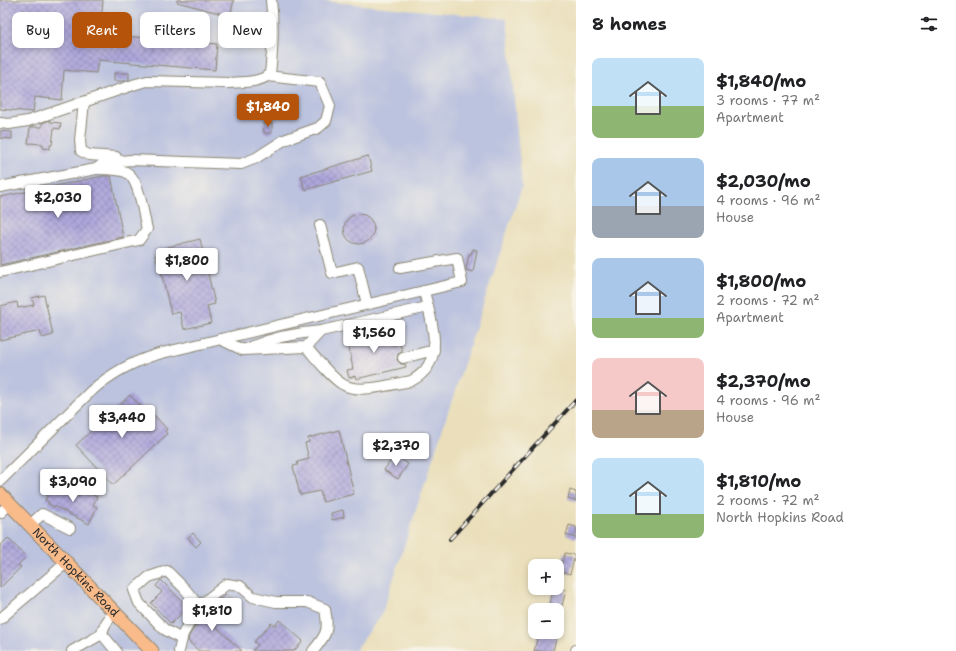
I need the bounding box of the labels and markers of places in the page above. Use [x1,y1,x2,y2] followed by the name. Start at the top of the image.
[235,94,301,128] pin: $1,840
[25,185,91,219] pin: $2,030
[154,248,220,282] pin: $1,800
[341,320,407,354] pin: $1,560
[89,405,155,439] pin: $3,440
[363,433,429,467] pin: $2,370
[40,469,106,503] pin: $3,090
[179,598,245,632] pin: $1,810

